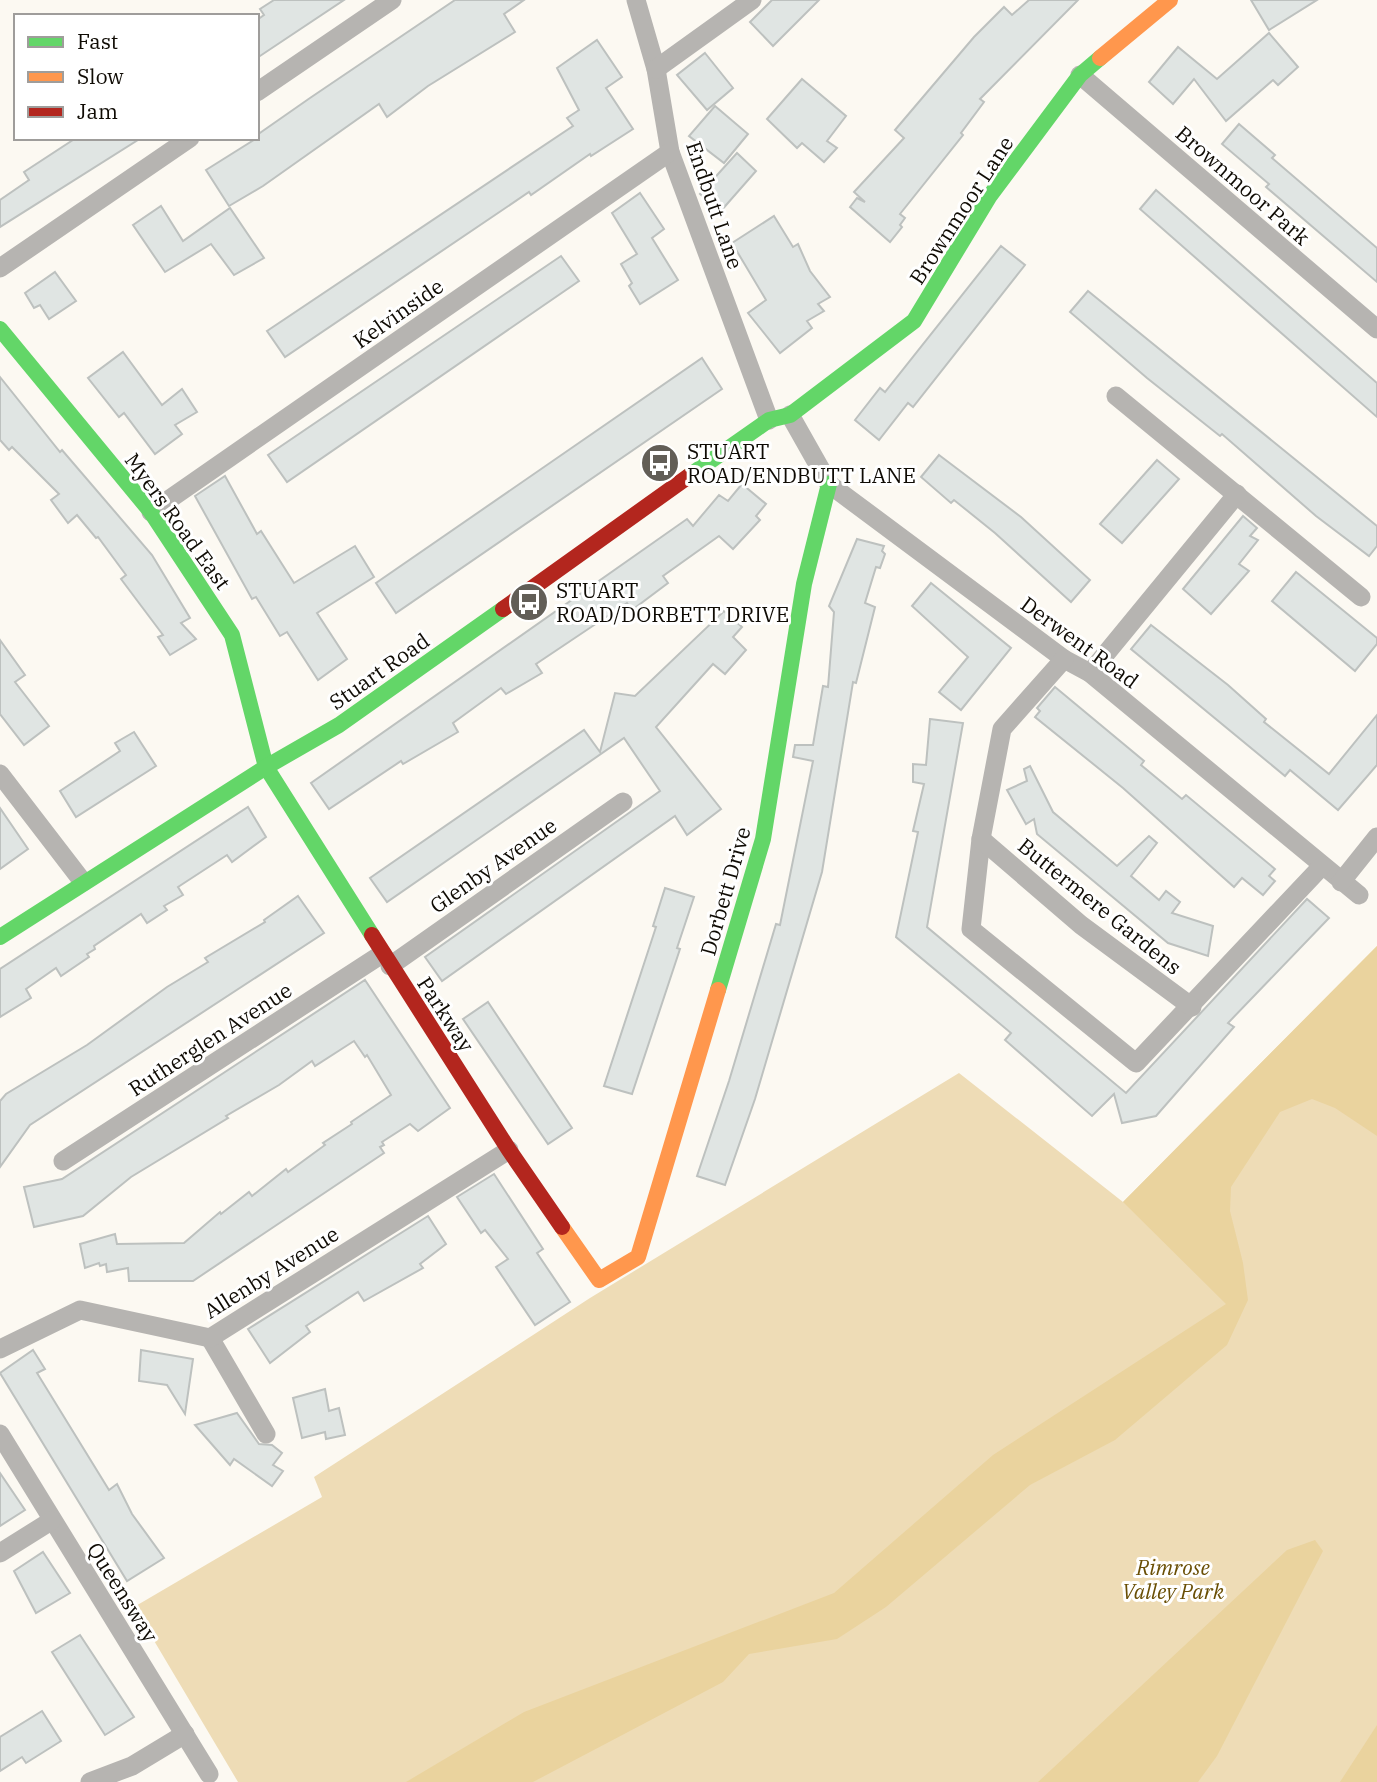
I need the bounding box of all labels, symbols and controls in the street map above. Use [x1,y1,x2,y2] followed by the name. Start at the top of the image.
[14,14,259,140] legend
[77,27,118,55] text: Fast
[77,62,124,90] text: Slow
[77,97,118,125] text: Jam
[1170,119,1316,251] street label: Brownmoor Park
[903,130,1019,290] street label: Brownmoor Lane
[680,137,750,273] street label: Endbutt Lane
[347,272,449,354] street label: Kelvinside
[687,437,916,489] place label: STUART ROAD/ENDBUTT LANE
[639,442,681,484] bus stop icon: STUART ROAD/ENDBUTT LANE
[119,447,237,595] street label: Myers Road East
[556,576,789,628] place label: STUART ROAD/DORBETT DRIVE
[508,581,550,623] bus stop icon: STUART ROAD/DORBETT DRIVE
[1015,590,1145,694] street label: Derwent Road
[323,626,435,716] street label: Stuart Road
[424,811,562,919] street label: Glenby Avenue
[693,823,757,959] street label: Dorbett Drive
[1012,831,1188,981] street label: Buttermere Gardens
[411,971,481,1058] street label: Parkway
[123,976,297,1102] street label: Rutherglen Avenue
[198,1219,344,1325] street label: Allenby Avenue
[81,1537,165,1648] street label: Queensway
[1122,1553,1225,1605] park label: Rimrose Valley Park

